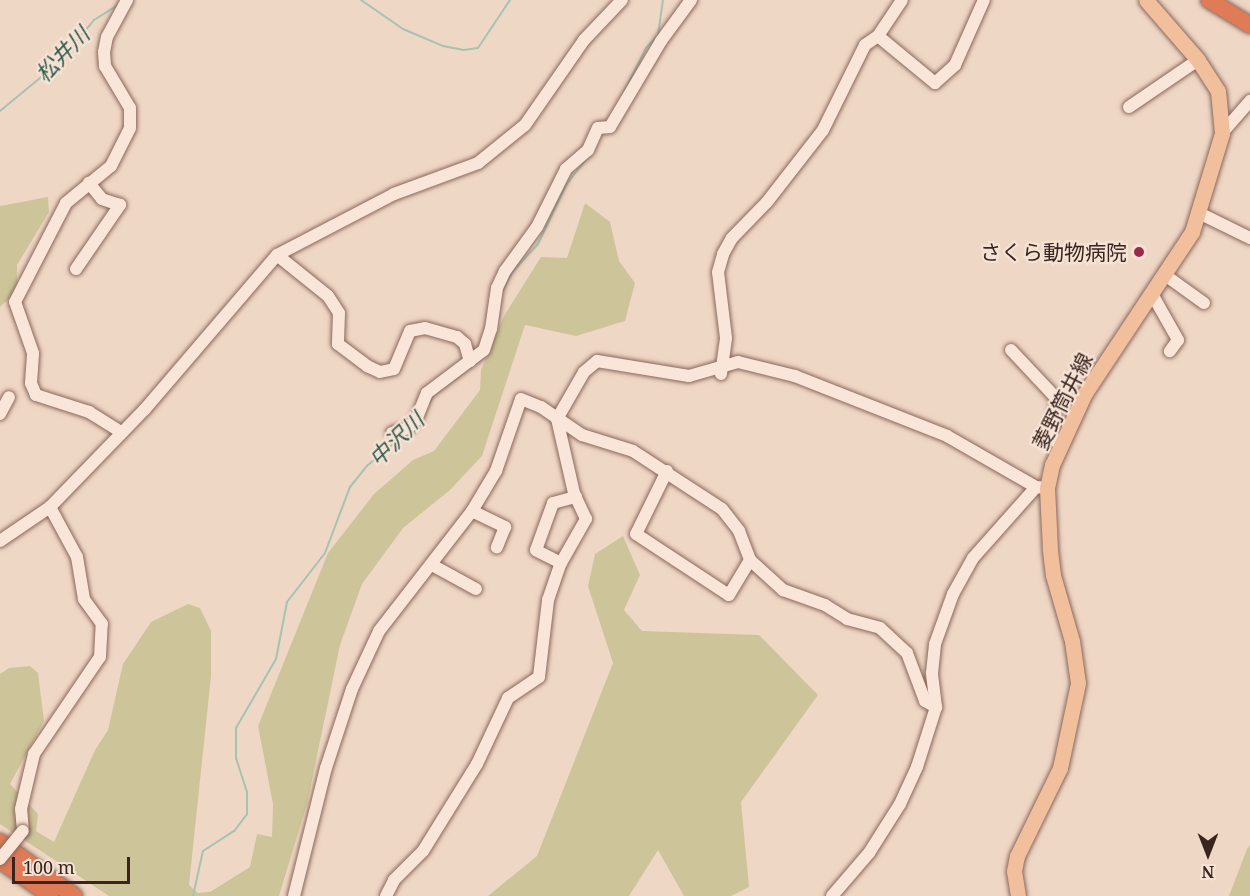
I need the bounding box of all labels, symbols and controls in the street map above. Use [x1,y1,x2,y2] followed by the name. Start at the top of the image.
[30,21,94,87] water label: 松井川
[980,239,1127,265] place label: さくら動物病院
[1132,245,1146,259] marker: さくら動物病院
[1027,349,1097,453] street label: 菱野筒井線
[363,407,429,471] water label: 中沢川
[1178,824,1238,884] north arrow
[15,845,134,883] scale bar
[23,855,75,879] text: 100 m
[1202,861,1214,883] text: N

